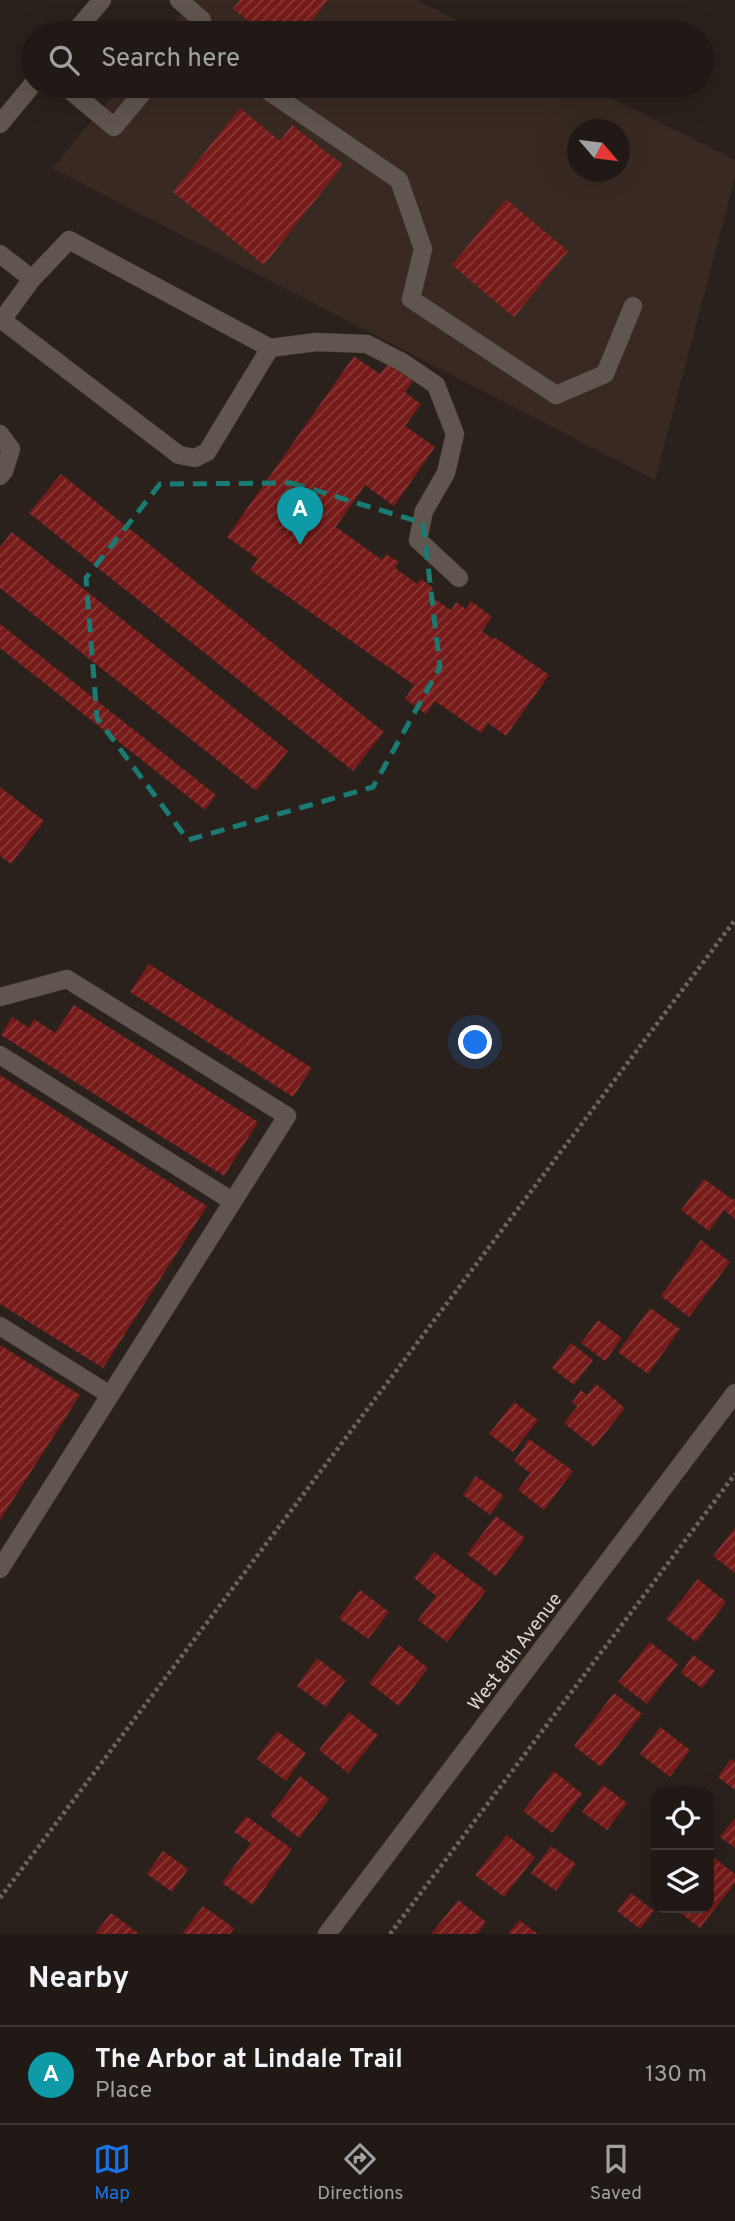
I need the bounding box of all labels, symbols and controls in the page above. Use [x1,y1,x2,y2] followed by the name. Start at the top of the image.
[21,21,714,98] search box
[45,41,83,79] icon: search
[101,43,240,76] text: Search here
[567,119,630,182] north arrow
[277,487,323,545] pin: A
[458,1025,492,1059] your location
[463,1588,568,1716] street label: West 8th Avenue
[651,1787,714,1913] map controls
[651,1787,714,1850] button: locate
[651,1850,714,1913] button: layers
[28,1961,129,1998] text: Nearby
[95,2044,403,2077] text: The Arbor at Lindale Trail
[43,2061,59,2090] text: A
[645,2061,707,2090] text: 130 m
[95,2077,152,2106] text: Place
[93,2140,131,2206] tab: Map
[317,2140,404,2206] tab: Directions
[590,2140,642,2206] tab: Saved

